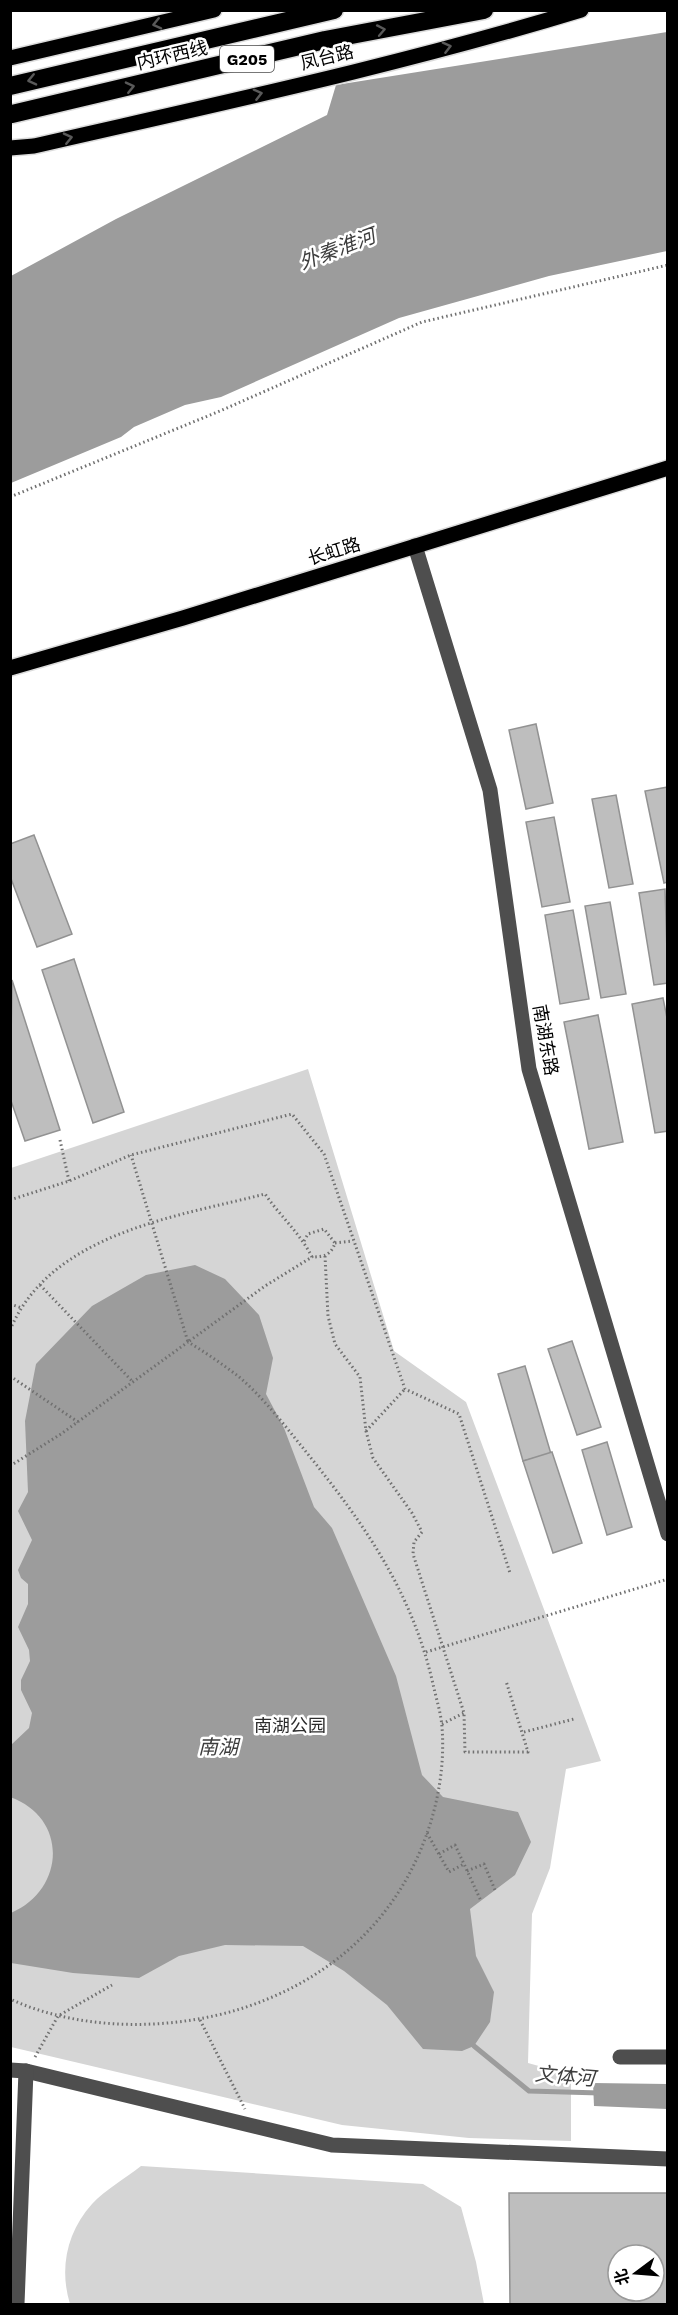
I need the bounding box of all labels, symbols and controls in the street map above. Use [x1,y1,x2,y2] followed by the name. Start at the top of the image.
[152,16,162,29] one-way arrow
[376,24,386,37] one-way arrow
[135,37,209,73] street label: 内环西线
[298,40,356,74] street label: 凤台路
[442,42,452,55] one-way arrow
[220,46,274,72] road number: G205
[27,73,37,86] one-way arrow
[125,81,135,94] one-way arrow
[253,89,263,102] one-way arrow
[63,133,73,146] one-way arrow
[295,222,382,275] water label: 外秦淮河
[305,533,363,569] street label: 长虹路
[529,1003,563,1077] street label: 南湖东路
[254,1715,326,1736] park label: 南湖公园
[198,1735,241,1759] water label: 南湖
[534,2061,600,2091] water label: 文体河
[606,2243,666,2303] north arrow
[611,2267,633,2287] text: 北

